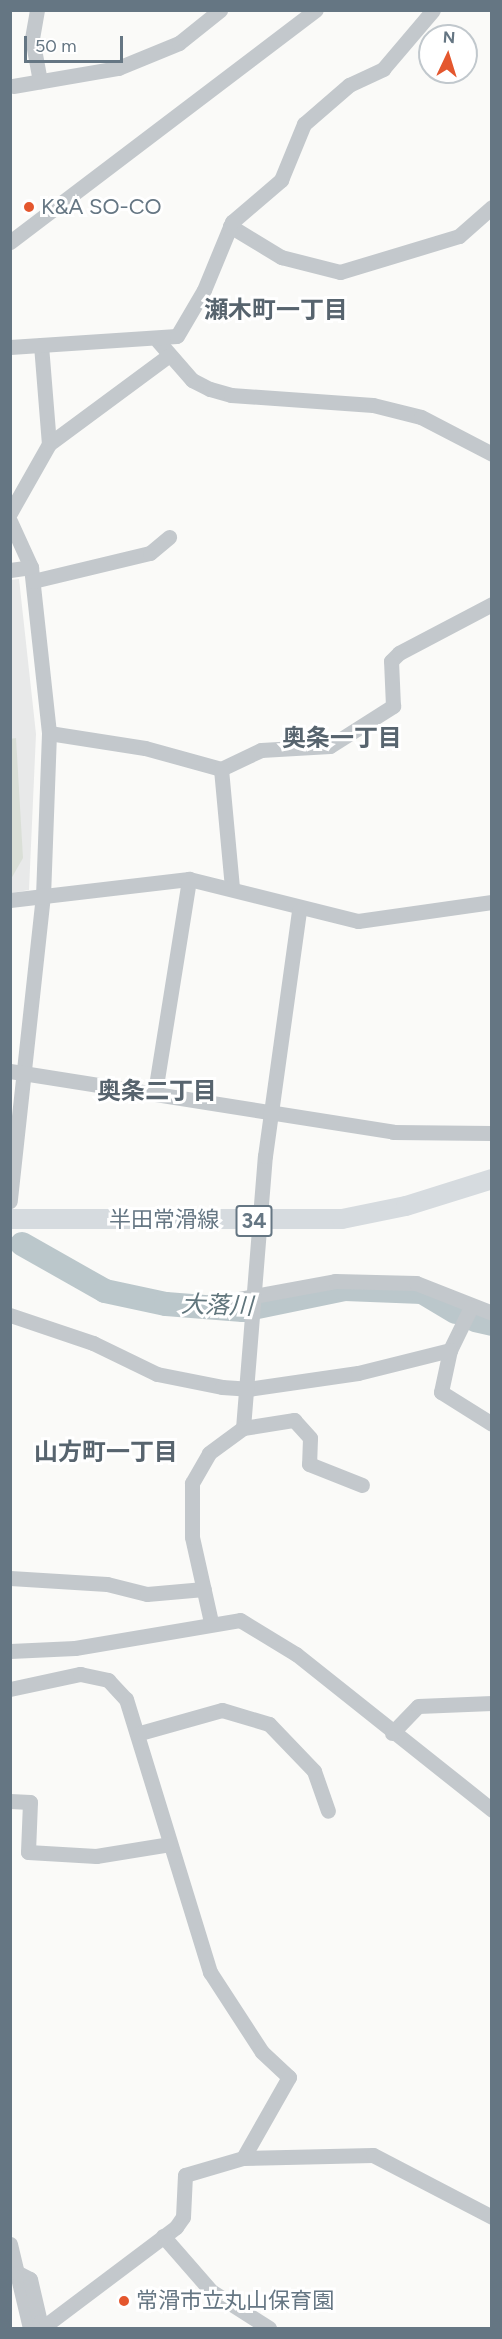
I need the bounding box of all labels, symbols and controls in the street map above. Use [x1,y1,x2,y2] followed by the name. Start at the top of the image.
[27,24,126,62] scale bar
[418,24,478,84] north arrow
[442,28,456,47] text: N
[35,35,77,57] text: 50 m
[41,194,162,220] place label: K&A SO-CO
[22,200,36,214] marker: K&A SO-CO
[204,296,348,324] district label: 瀬木町一丁目
[282,724,402,752] district label: 奥条一丁目
[97,1077,217,1105] district label: 奥条二丁目
[234,1203,274,1239] road number: 34
[109,1207,219,1233] street label: 半田常滑線
[181,1289,253,1321] water label: 大落川
[34,1438,178,1466] district label: 山方町一丁目
[136,2288,334,2314] place label: 常滑市立丸山保育園
[117,2294,131,2308] marker: 常滑市立丸山保育園

